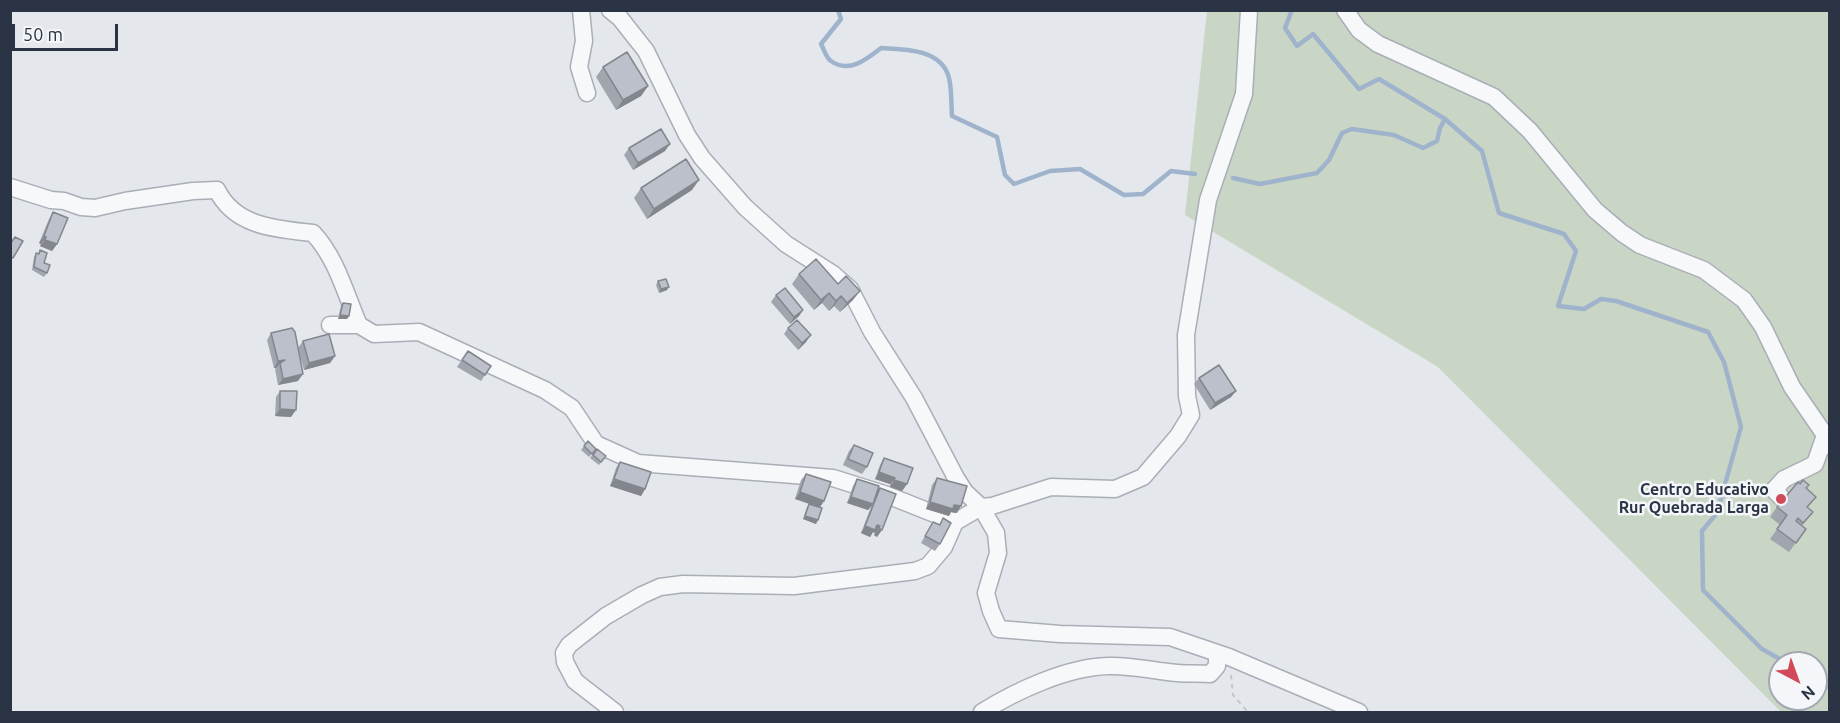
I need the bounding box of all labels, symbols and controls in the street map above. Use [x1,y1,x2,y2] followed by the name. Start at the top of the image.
[15,12,122,50] scale bar
[23,24,63,44] text: 50 m
[1619,480,1769,518] place label: Centro Educativo Rur Quebrada Larga
[1774,492,1788,506] marker: Centro Educativo Rur Quebrada Larga
[1768,651,1828,711] north arrow
[1798,682,1819,704] text: N

